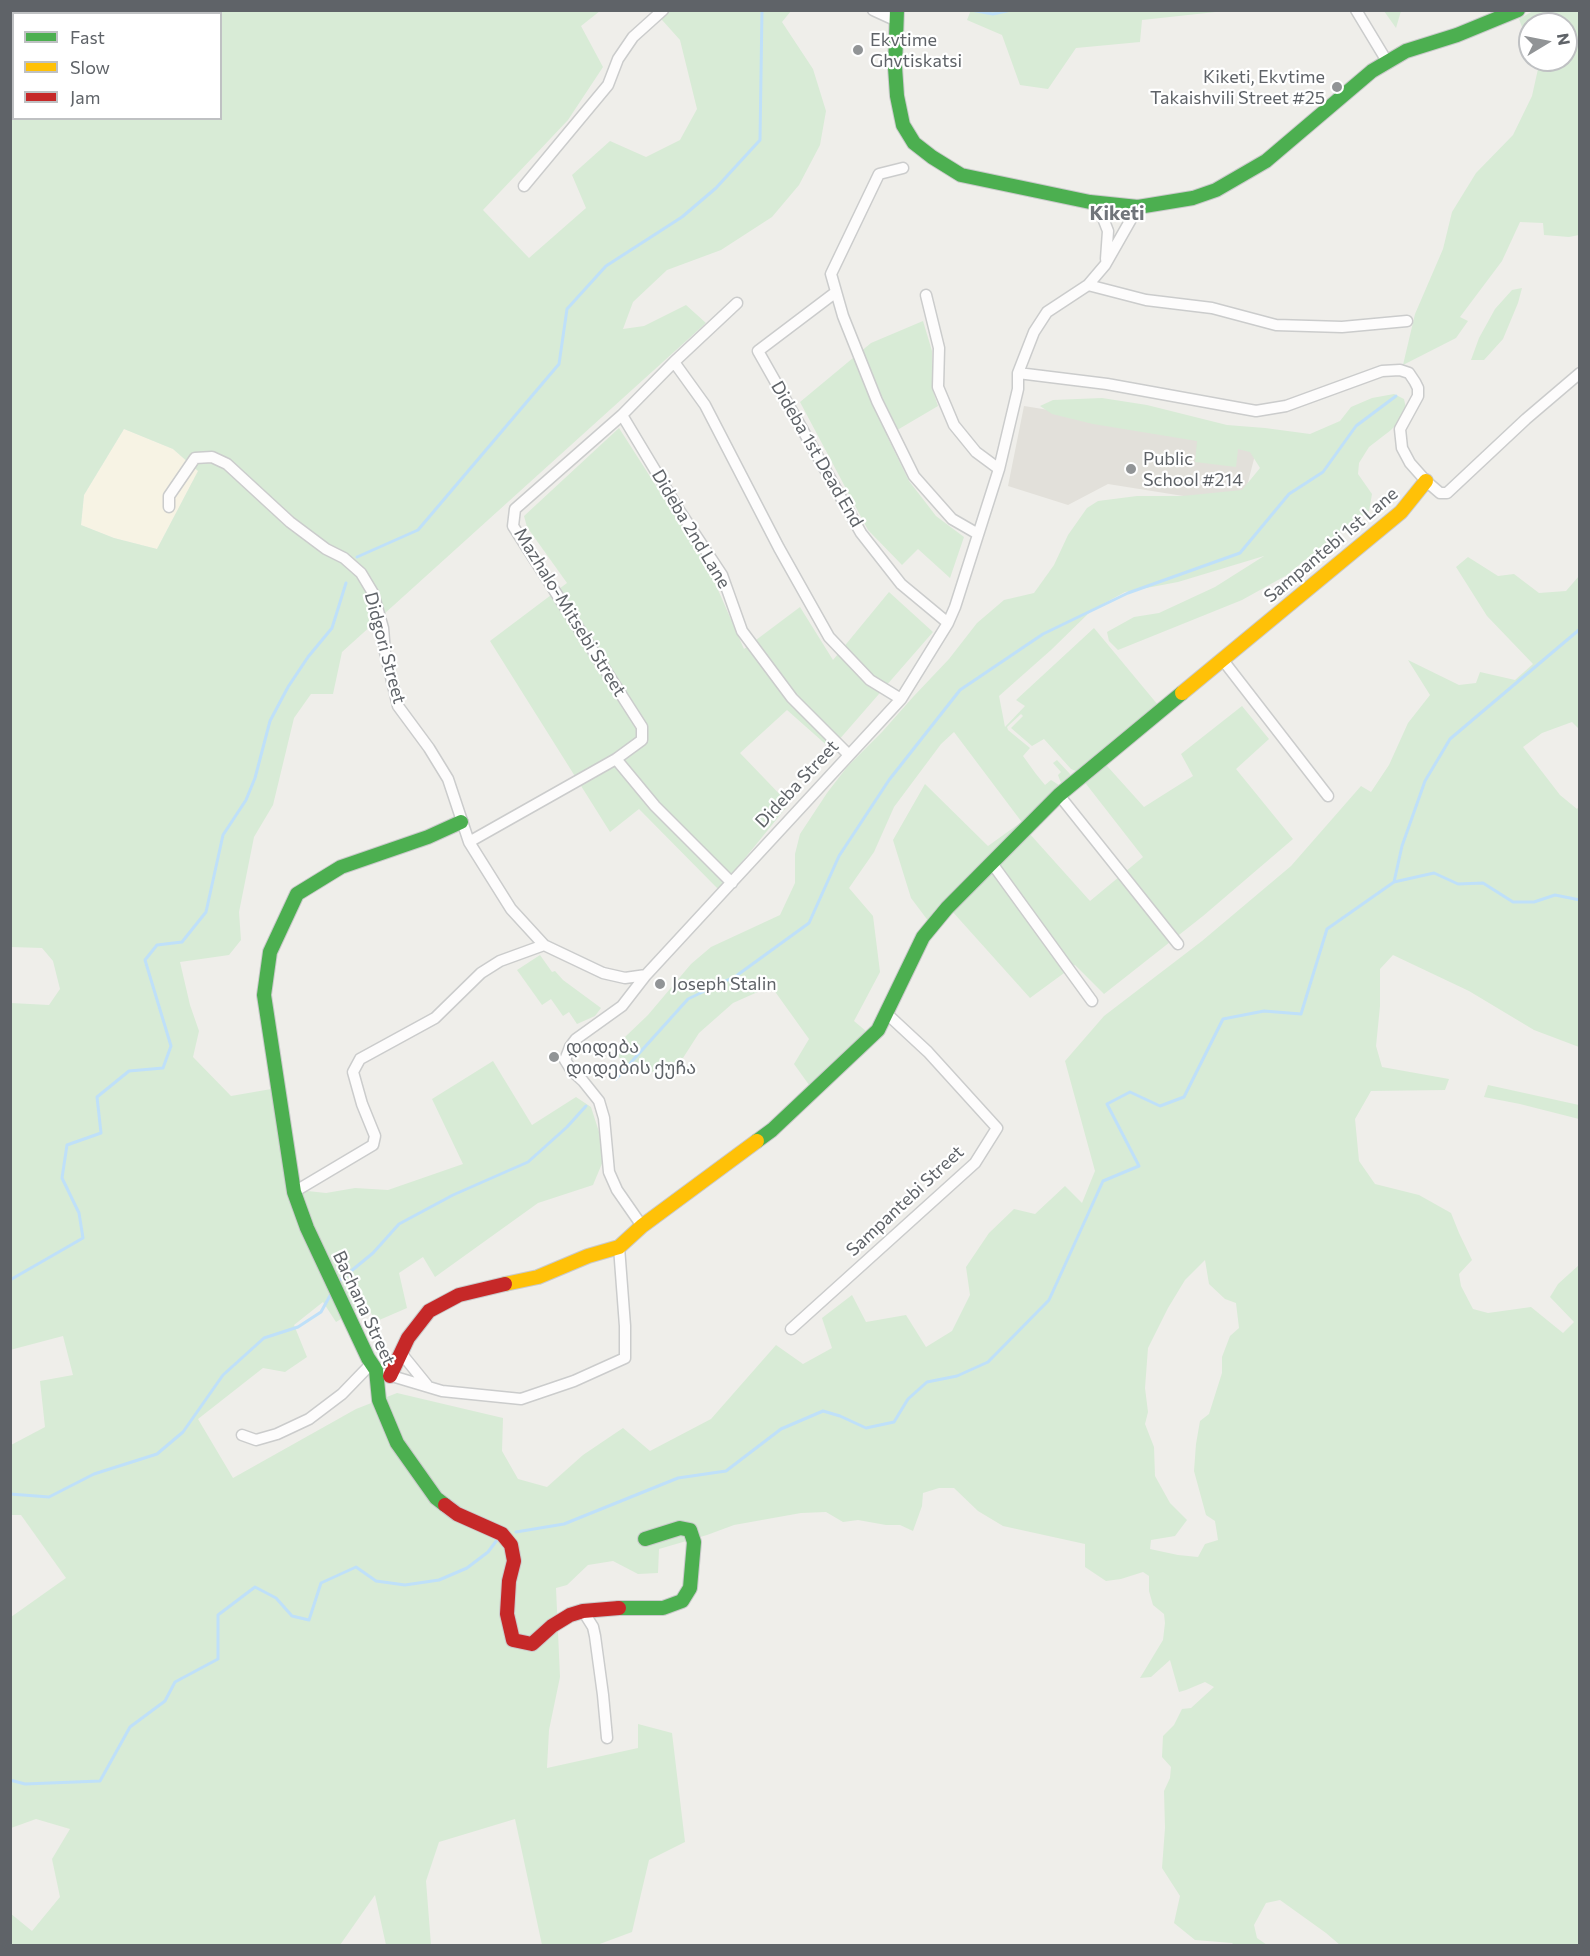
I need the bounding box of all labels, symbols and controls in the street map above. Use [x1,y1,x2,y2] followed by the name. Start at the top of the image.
[12,12,222,120] legend
[1518,12,1578,72] north arrow
[70,26,105,48] text: Fast
[870,29,962,72] place label: Ekvtime Ghvtiskatsi
[1554,32,1575,47] text: N
[851,43,865,57] marker: Ekvtime Ghvtiskatsi
[70,56,110,78] text: Slow
[1150,66,1325,109] place label: Kiketi, Ekvtime Takaishvili Street #25
[1330,80,1344,94] marker: Kiketi, Ekvtime Takaishvili Street #25
[70,86,100,108] text: Jam
[1090,201,1144,225] district label: Kiketi
[766,377,868,531] street label: Dideba 1st Dead End
[1143,448,1243,490] place label: Public School #214
[1124,462,1138,476] marker: Public School #214
[647,466,735,592] street label: Dideba 2nd Lane
[1260,483,1402,607] street label: Sampantebi 1st Lane
[509,524,631,700] street label: Mazhalo-Mitsebi Street
[360,590,410,706] street label: Didgori Street
[751,736,843,832] street label: Dideba Street
[672,973,777,995] place label: Joseph Stalin
[653,977,667,991] marker: Joseph Stalin
[566,1036,696,1078] place label: დიდება დიდების ქუჩა
[547,1050,561,1064] marker: დიდება დიდების ქუჩა
[842,1141,968,1261] street label: Sampantebi Street
[328,1247,400,1369] street label: Bachana Street

